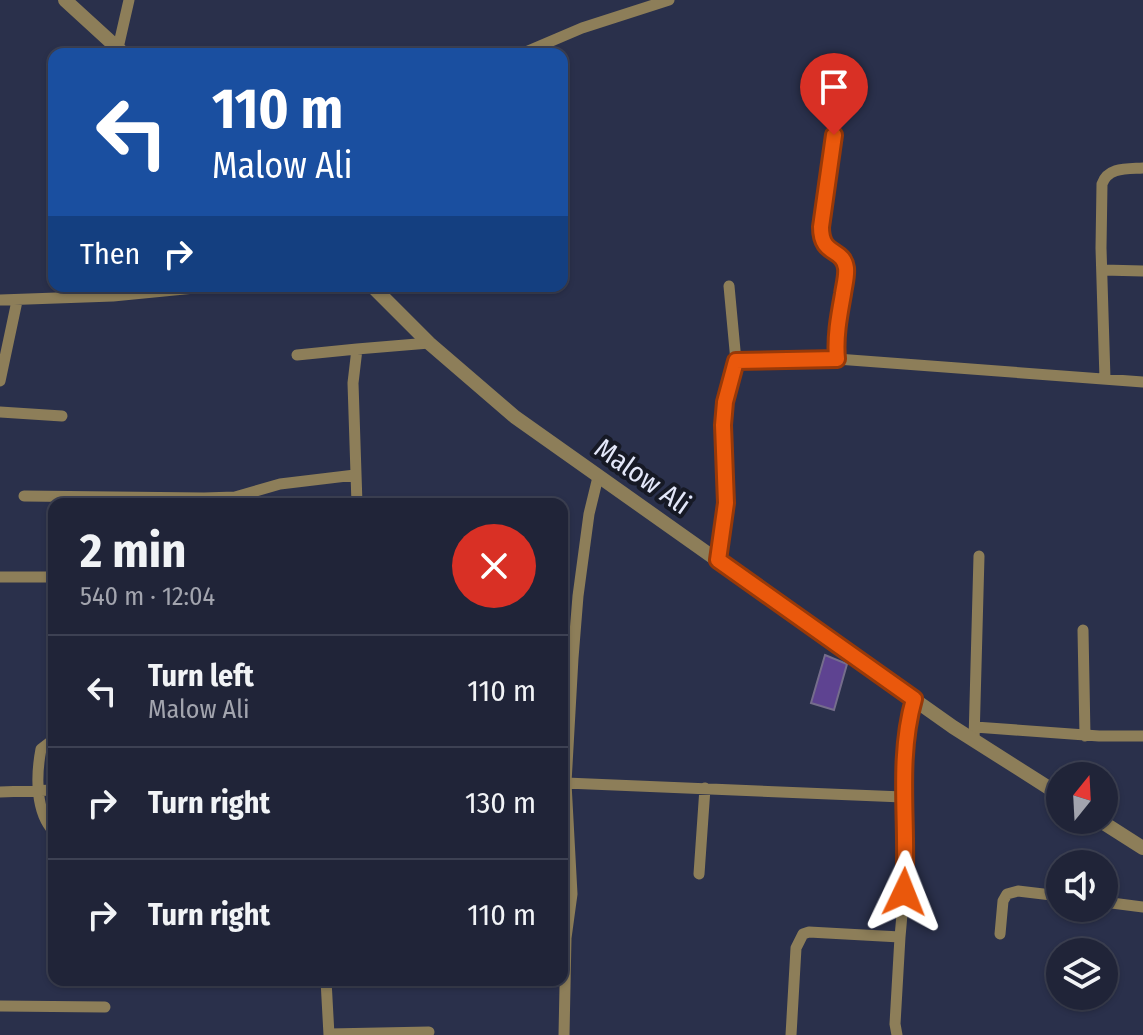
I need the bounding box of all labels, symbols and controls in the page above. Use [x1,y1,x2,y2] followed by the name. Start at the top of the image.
[800,53,868,135] pin
[812,65,856,109] icon: arrive
[212,76,343,143] text: 110 m
[80,80,184,184] icon: left
[212,144,353,188] text: Malow Ali
[156,232,200,276] icon: right
[80,236,140,272] text: Then
[588,432,697,521] street label: Malow Ali
[80,522,186,580] text: 2 min
[452,524,536,608] button: close
[80,581,215,612] text: 540 m · 12:04
[148,658,254,694] text: Turn left
[80,669,124,713] icon: left
[467,673,536,709] text: 110 m
[148,694,250,725] text: Malow Ali
[1046,762,1118,834] north arrow
[1046,762,1118,1010] map controls
[80,781,124,825] icon: right
[148,785,270,821] text: Turn right
[465,785,536,821] text: 130 m
[862,850,946,934] position arrow
[1046,850,1118,922] button: sound
[80,893,124,937] icon: right
[148,897,270,933] text: Turn right
[467,897,536,933] text: 110 m
[1046,938,1118,1010] button: layers

